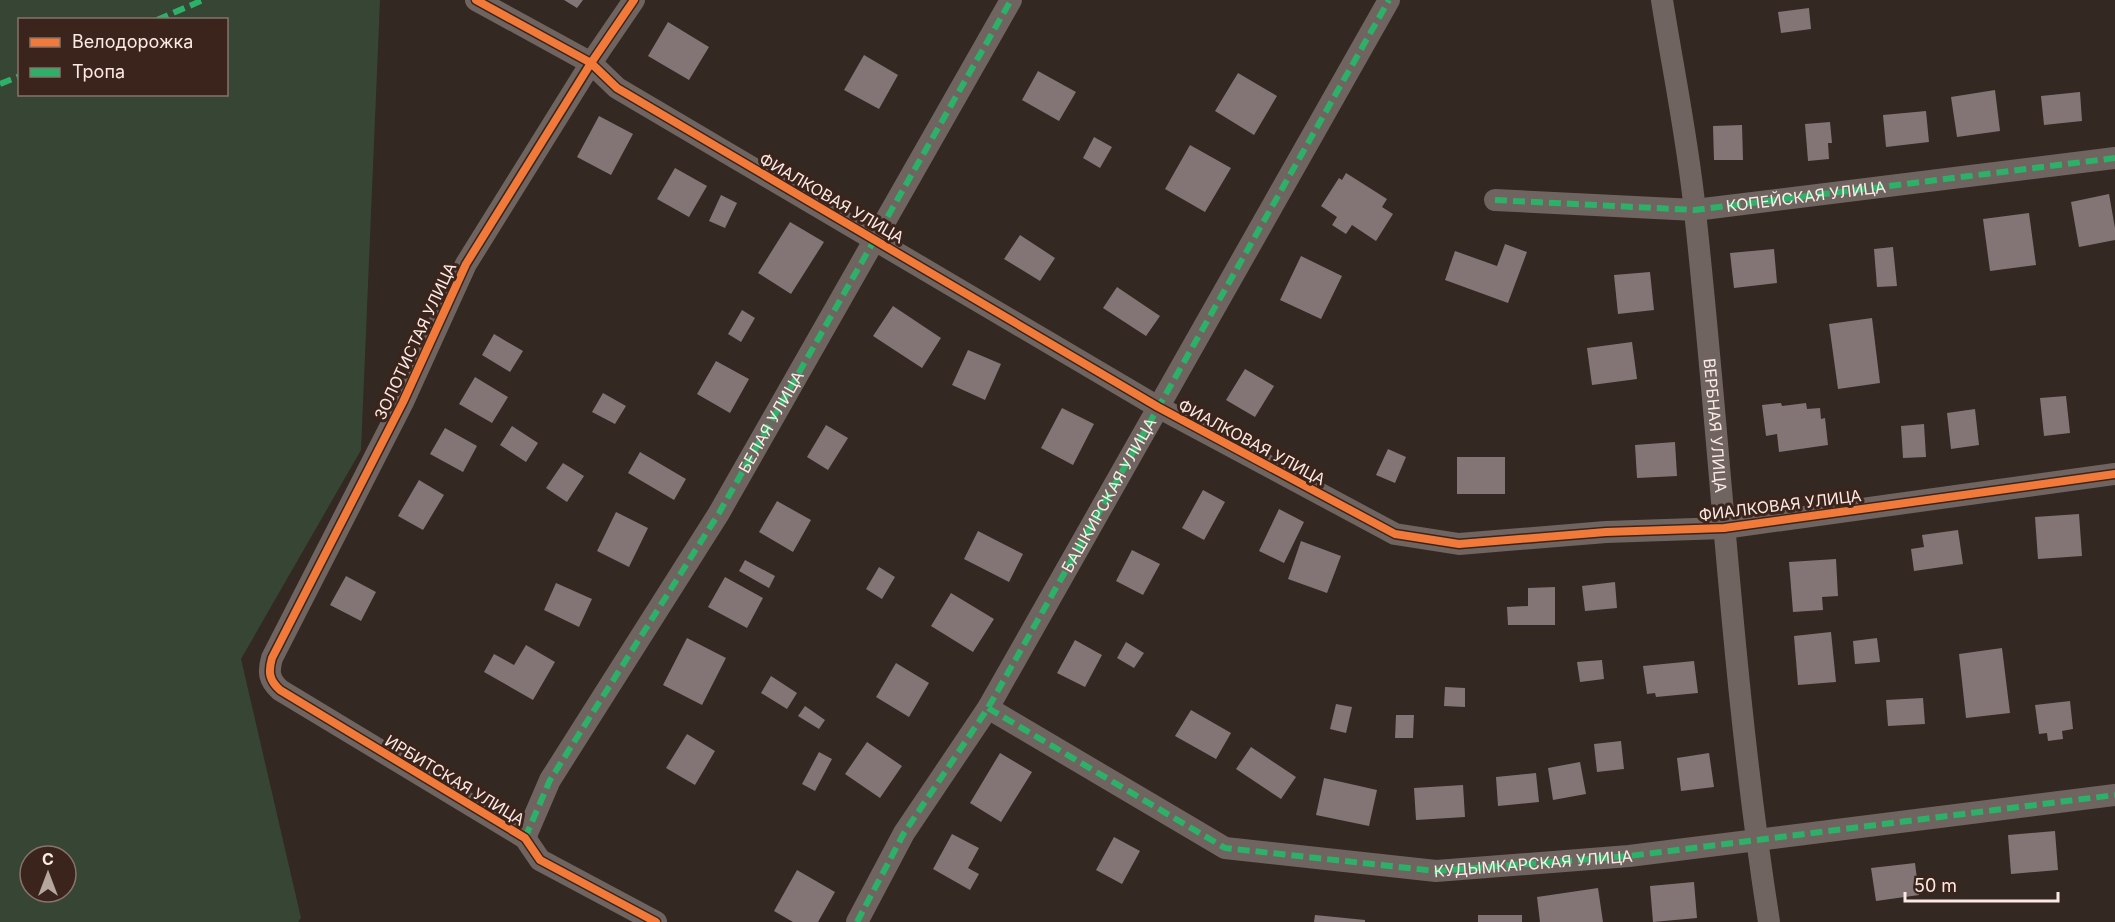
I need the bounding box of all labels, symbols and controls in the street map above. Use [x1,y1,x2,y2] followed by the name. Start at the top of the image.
[18,18,228,96] legend
[72,31,193,52] text: Велодорожка
[72,61,125,82] text: Тропа
[756,148,908,248] street label: ФИАЛКОВАЯ УЛИЦА
[1725,176,1887,216] street label: КОПЕЙСКАЯ УЛИЦА
[370,259,460,423] street label: ЗОЛОТИСТАЯ УЛИЦА
[1700,357,1731,494] street label: ВЕРБНАЯ УЛИЦА
[734,367,808,477] street label: БЕЛАЯ УЛИЦА
[1175,395,1329,489] street label: ФИАЛКОВАЯ УЛИЦА
[1057,414,1160,576] street label: БАШКИРСКАЯ УЛИЦА
[1698,485,1862,525] street label: ФИАЛКОВАЯ УЛИЦА
[382,730,528,830] street label: ИРБИТСКАЯ УЛИЦА
[18,844,78,904] north arrow
[1433,846,1633,881] street label: КУДЫМКАРСКАЯ УЛИЦА
[42,849,54,869] text: С
[1905,865,2058,903] scale bar
[1914,875,1957,896] text: 50 m

